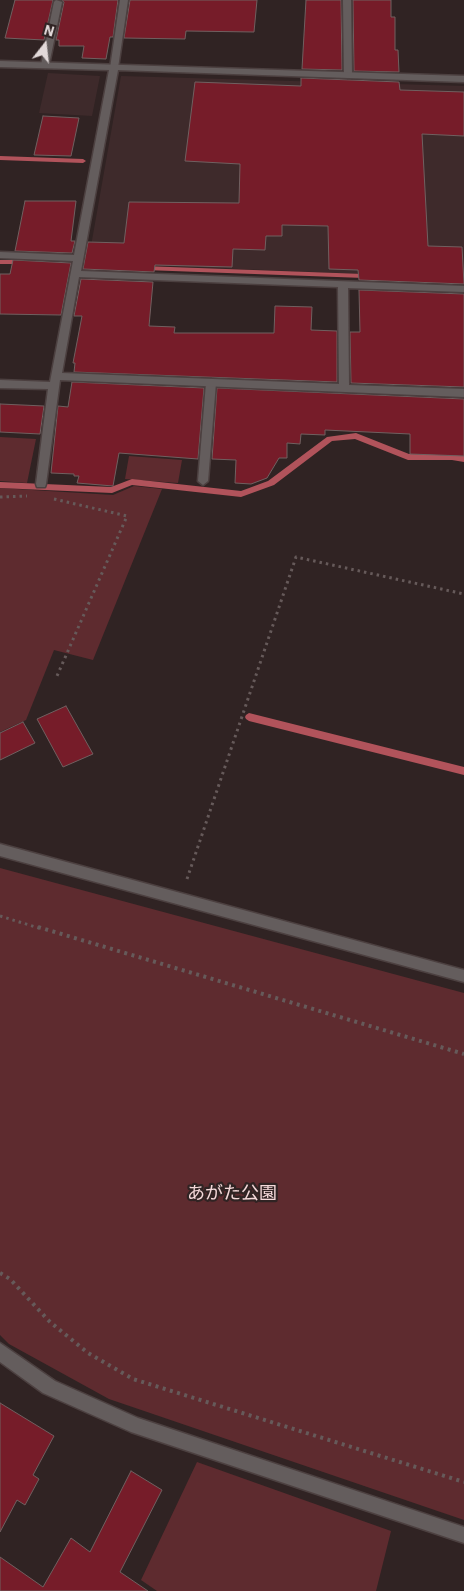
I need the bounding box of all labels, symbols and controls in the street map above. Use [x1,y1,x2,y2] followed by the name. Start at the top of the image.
[20,20,70,70] north arrow
[42,21,56,41] text: N
[187,1183,277,1205] park label: あがた公園

